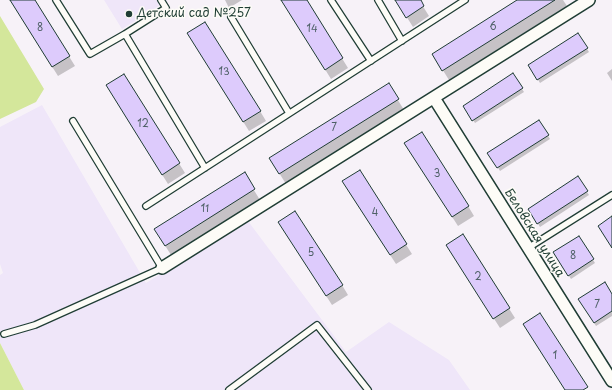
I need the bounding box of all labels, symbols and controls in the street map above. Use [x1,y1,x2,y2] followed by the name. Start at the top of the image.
[137,7,251,21] place label: Детский сад №257
[124,9,134,19] marker: Детский сад №257
[489,21,497,33] house number: 6
[37,22,43,34] house number: 8
[306,23,318,35] house number: 14
[218,66,230,78] house number: 13
[137,118,149,130] house number: 12
[331,122,337,134] house number: 7
[434,168,440,180] house number: 3
[501,186,567,280] street label: Беловская улица
[201,203,209,215] house number: 11
[372,207,378,219] house number: 4
[308,247,314,259] house number: 5
[570,250,576,262] house number: 8
[474,271,482,283] house number: 2
[594,299,600,311] house number: 7
[553,350,557,362] house number: 1

